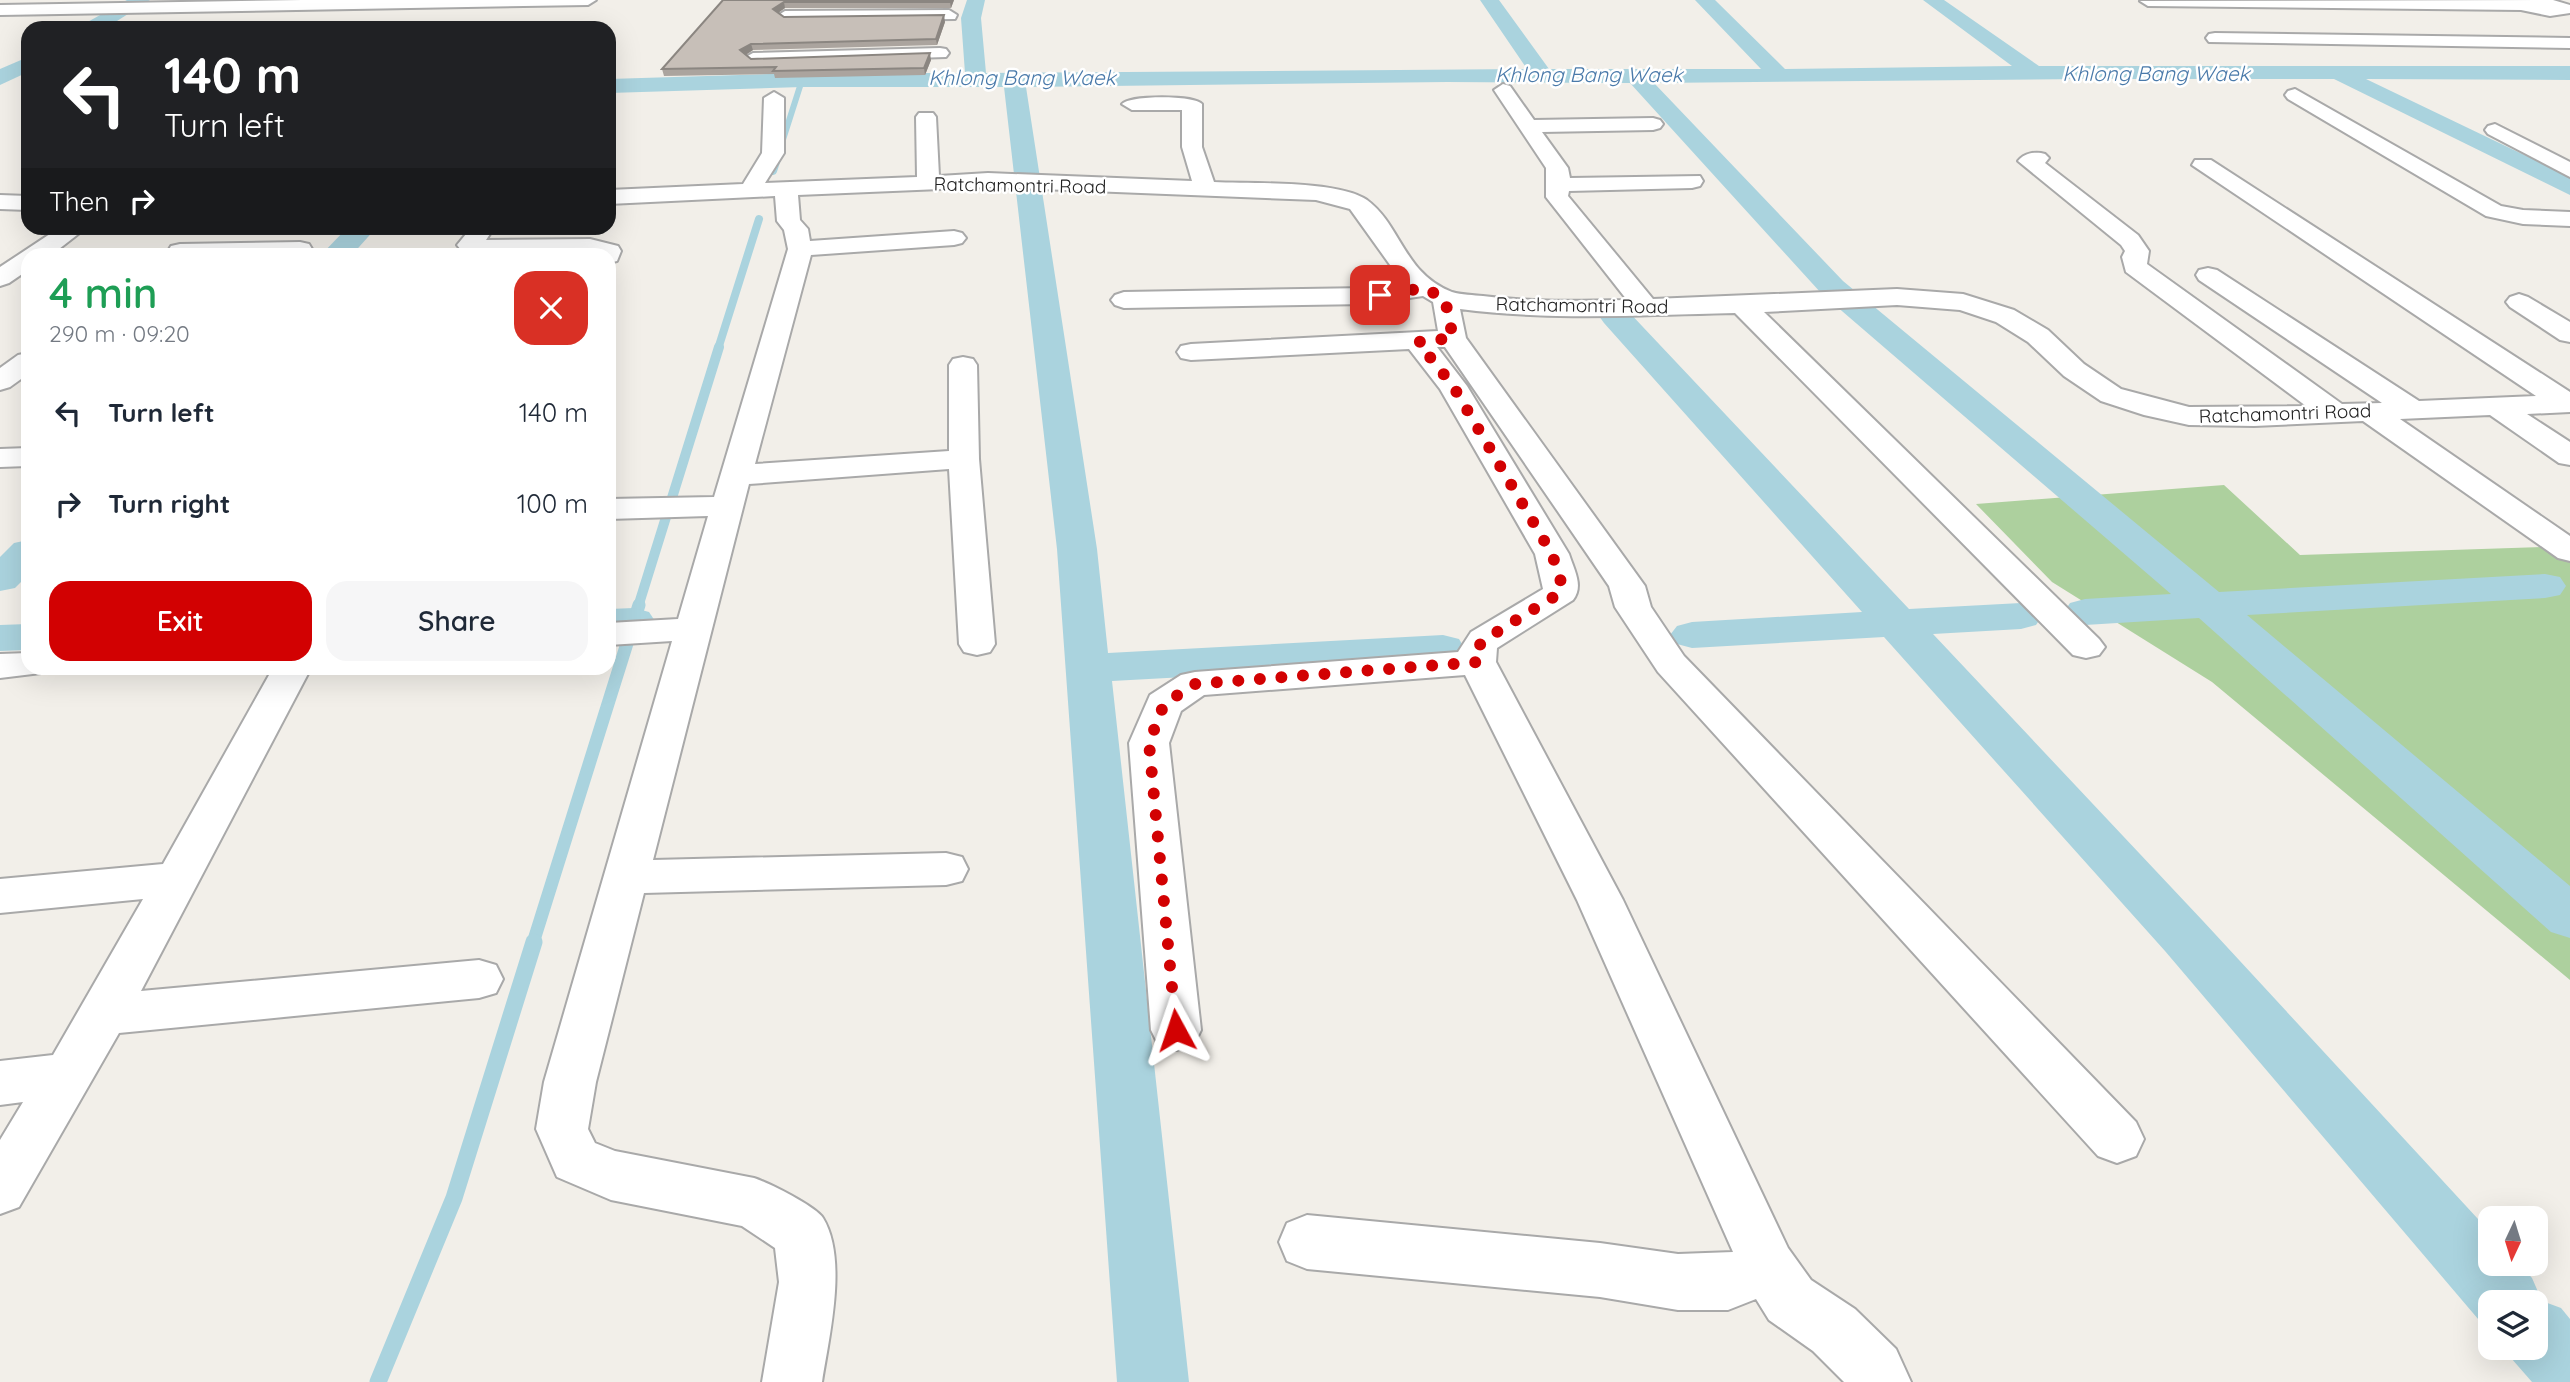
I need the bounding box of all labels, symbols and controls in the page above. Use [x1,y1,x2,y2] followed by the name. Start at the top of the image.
[164,44,301,105] text: 140 m
[49,49,140,140] icon: left
[2062,60,2252,86] water label: Khlong Bang Waek
[1495,61,1685,87] water label: Khlong Bang Waek
[928,64,1118,90] water label: Khlong Bang Waek
[164,105,285,145] text: Turn left
[933,171,1107,199] street label: Ratchamontri Road
[123,182,161,220] icon: right
[49,185,109,218] text: Then
[1350,265,1410,325] pin
[49,266,158,319] text: 4 min
[514,271,588,345] button: close
[1361,276,1399,314] icon: arrive
[1495,291,1669,319] street label: Ratchamontri Road
[49,319,190,348] text: 290 m · 09:20
[49,394,87,432] icon: left
[108,396,215,429] text: Turn left
[519,396,588,429] text: 140 m
[2198,398,2372,428] street label: Ratchamontri Road
[49,485,87,523] icon: right
[108,487,230,520] text: Turn right
[517,487,588,520] text: 100 m
[49,581,312,661] button: Exit
[326,581,588,661] button: Share
[1139,993,1213,1067] position arrow
[2478,1206,2548,1276] north arrow
[2478,1206,2548,1360] map controls
[2478,1290,2548,1360] button: layers

